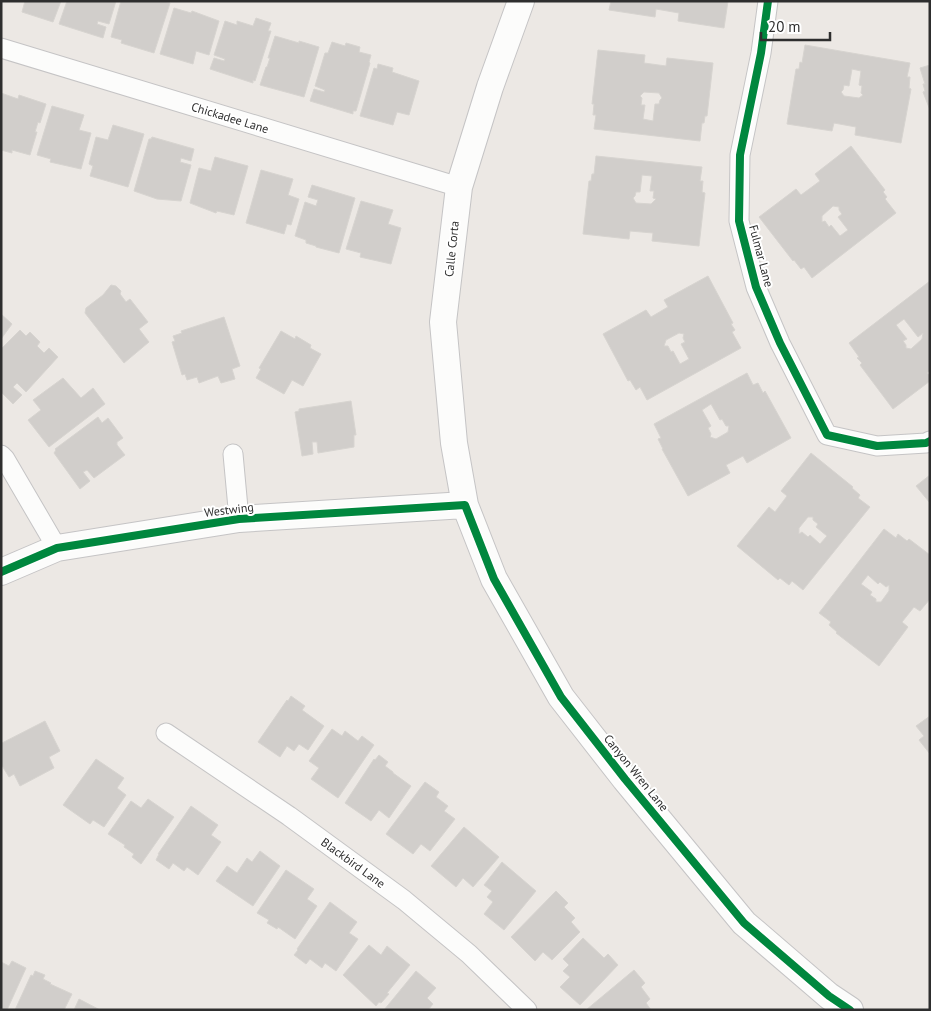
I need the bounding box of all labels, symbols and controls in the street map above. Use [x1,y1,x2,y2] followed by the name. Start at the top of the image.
[761,10,830,42] scale bar
[768,17,801,36] text: 20 m
[190,99,271,136] street label: Chickadee Lane
[441,220,462,278] street label: Calle Corta
[746,223,777,289] street label: Fulmar Lane
[203,499,255,520] street label: Westwing
[601,731,672,814] street label: Canyon Wren Lane
[318,834,388,891] street label: Blackbird Lane

